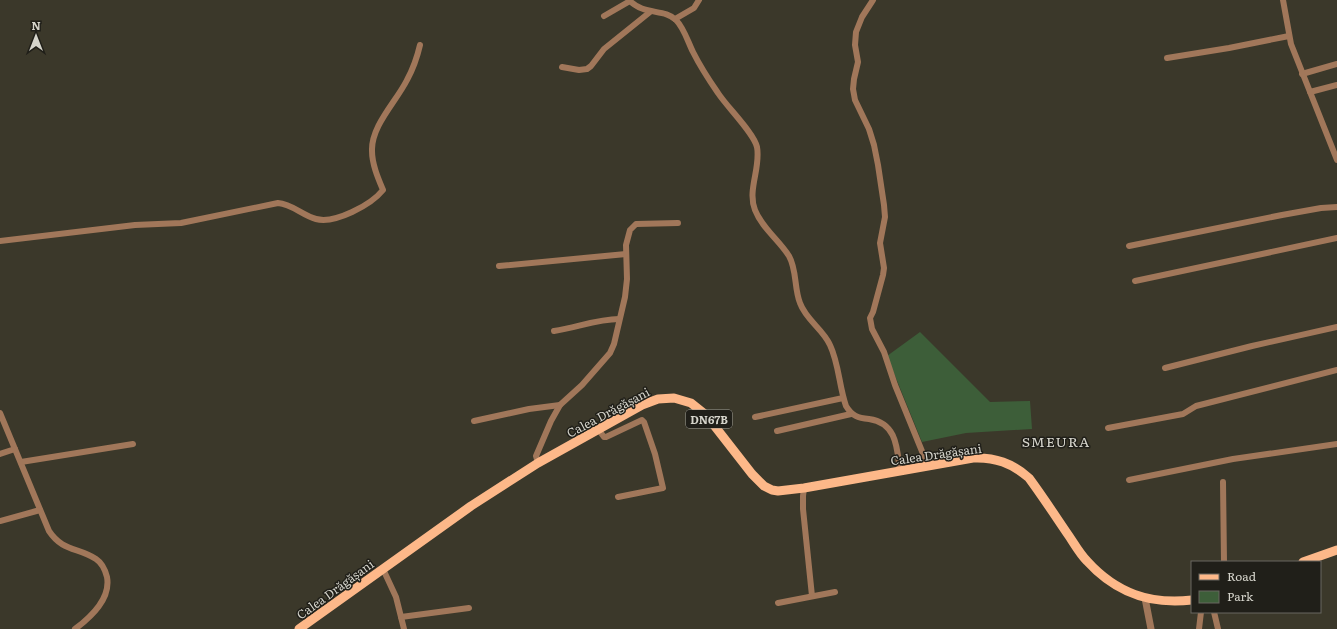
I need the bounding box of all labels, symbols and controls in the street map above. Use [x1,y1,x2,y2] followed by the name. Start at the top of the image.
[16,16,56,56] north arrow
[31,17,41,33] text: N
[563,383,653,441] street label: Calea Drăgășani
[686,410,732,428] road number: DN67B
[1022,431,1090,451] district label: SMEURA
[889,439,983,469] street label: Calea Drăgășani
[293,555,377,623] street label: Calea Drăgășani
[1191,561,1321,613] legend
[1227,567,1257,585] text: Road
[1227,587,1254,605] text: Park

